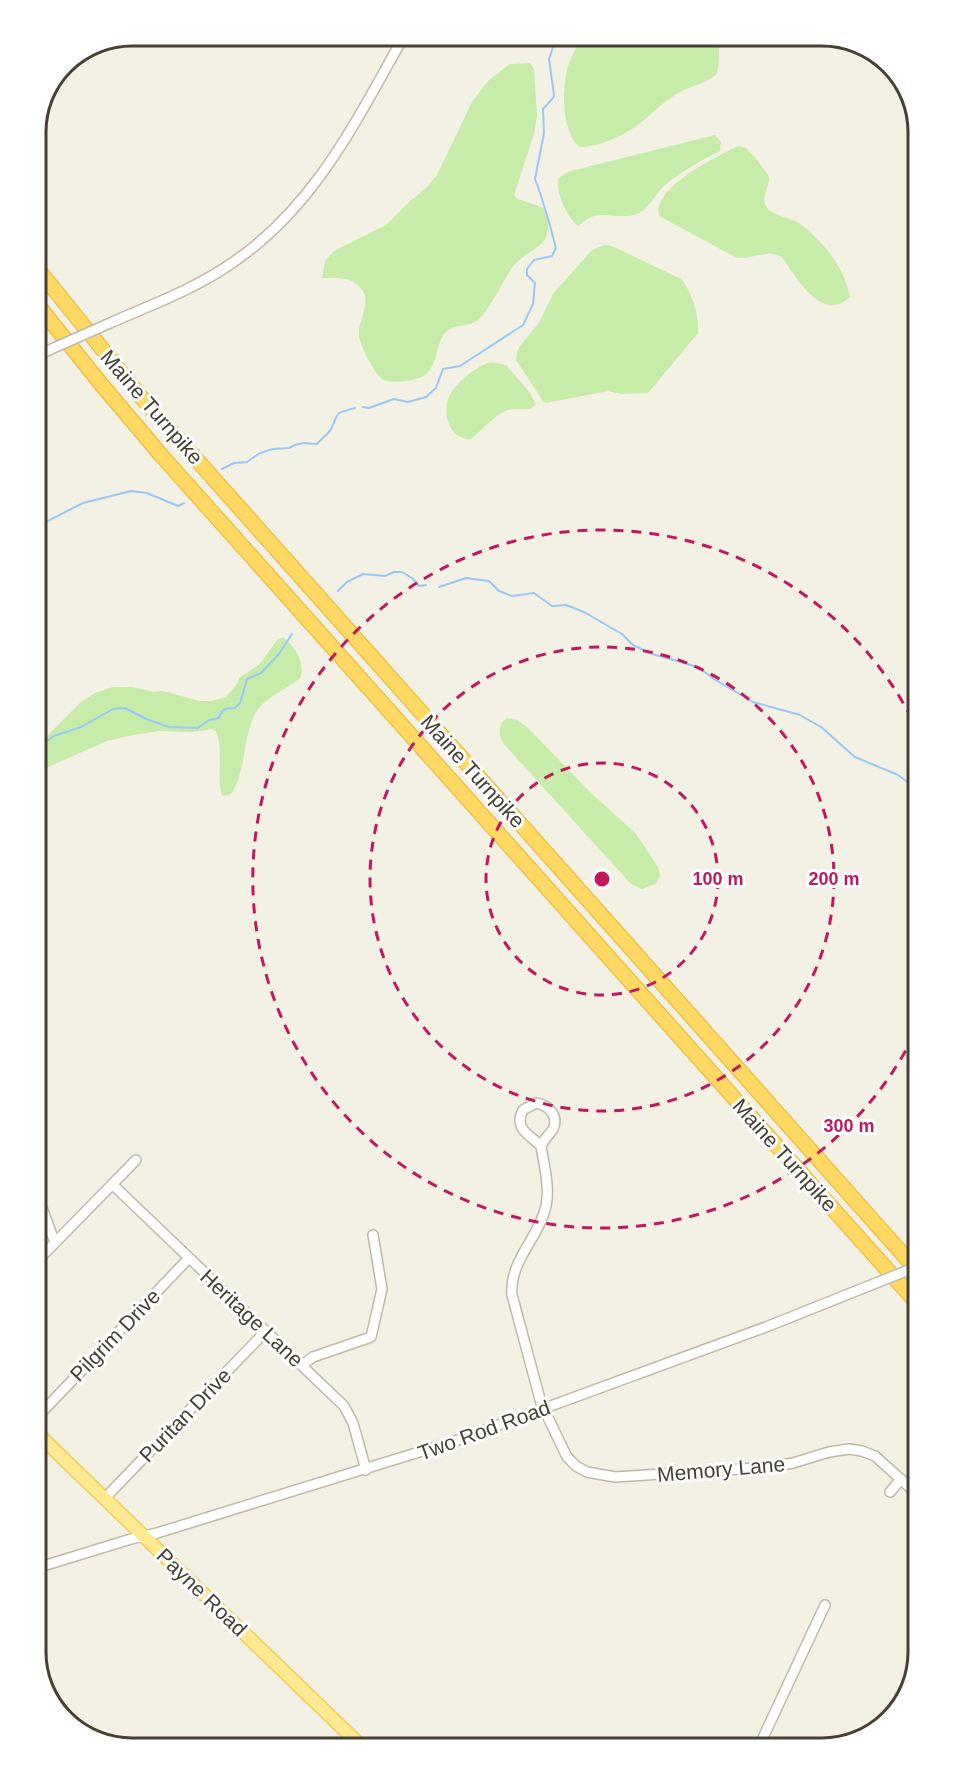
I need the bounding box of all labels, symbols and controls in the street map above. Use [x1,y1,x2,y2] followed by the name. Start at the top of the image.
[96,345,208,469] street label: Maine Turnpike
[416,710,530,832] street label: Maine Turnpike
[592,869,612,889] centre of rings
[692,869,744,889] text: 100 m
[808,869,860,889] text: 200 m
[728,1094,842,1216] street label: Maine Turnpike
[823,1116,875,1136] text: 300 m
[196,1265,308,1371] street label: Heritage Lane
[65,1284,165,1386] street label: Pilgrim Drive
[135,1363,235,1467] street label: Puritan Drive
[415,1395,553,1465] street label: Two Rod Road
[656,1452,786,1486] street label: Memory Lane
[152,1544,252,1640] street label: Payne Road

